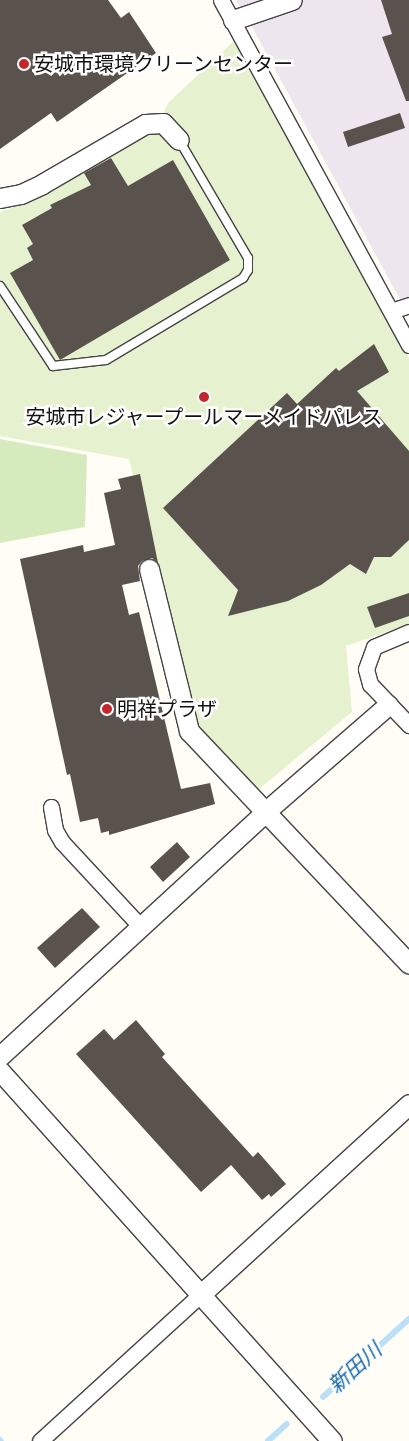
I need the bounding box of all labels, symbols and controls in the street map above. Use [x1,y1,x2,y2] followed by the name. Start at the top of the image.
[34,52,294,76] place label: 安城市環境クリーンセンター
[18,58,30,70] marker: 安城市環境クリーンセンター
[198,391,210,403] marker: 安城市レジャープールマーメイドパレス
[24,405,384,429] place label: 安城市レジャープールマーメイドパレス
[117,697,217,721] place label: 明祥プラザ
[101,703,113,715] marker: 明祥プラザ
[323,1338,387,1398] water label: 新田川

